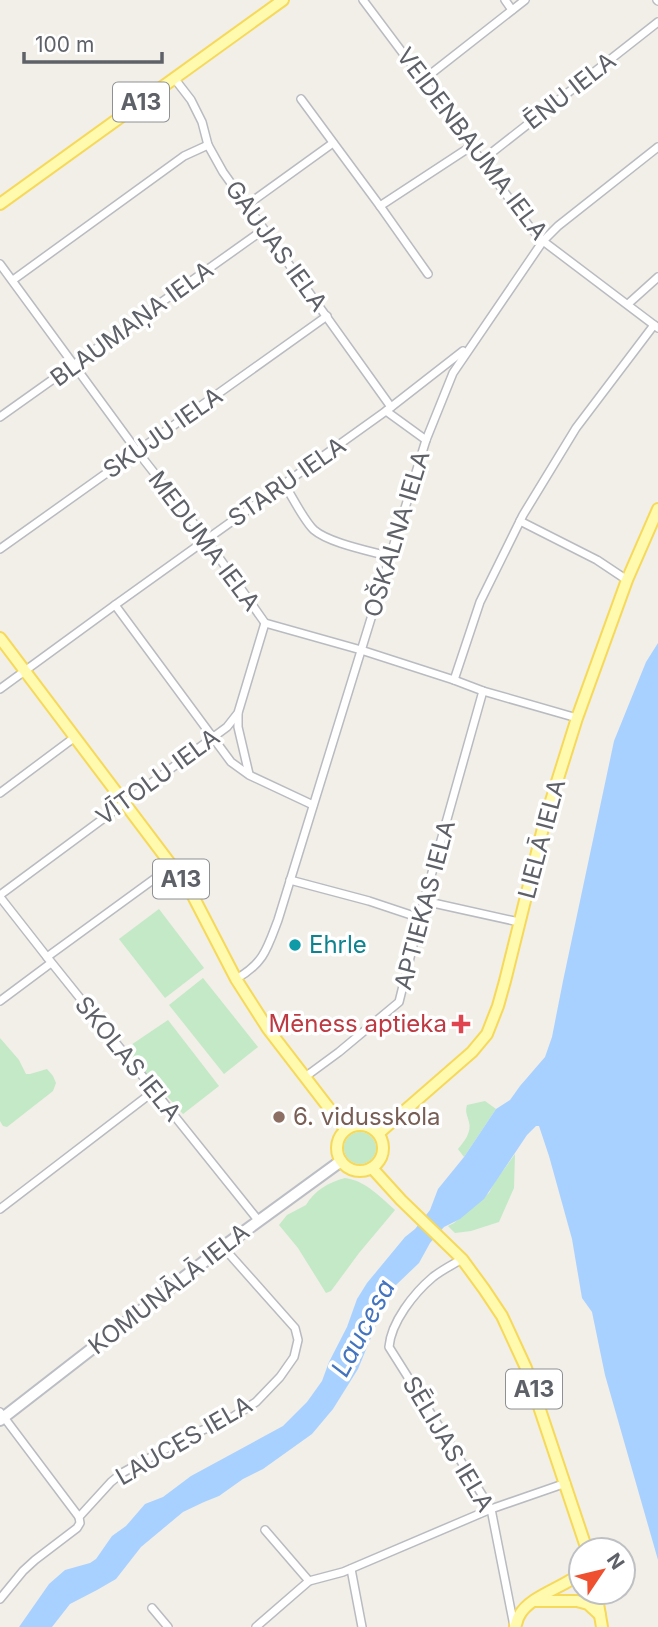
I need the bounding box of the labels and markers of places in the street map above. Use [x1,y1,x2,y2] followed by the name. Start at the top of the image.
[309,930,367,959] place label: Ehrle
[287,937,303,953] marker: Ehrle
[269,1009,447,1038] place label: Mēness aptieka
[453,1016,469,1032] marker: Mēness aptieka
[293,1102,441,1131] place label: 6. vidusskola
[271,1109,287,1125] marker: 6. vidusskola

